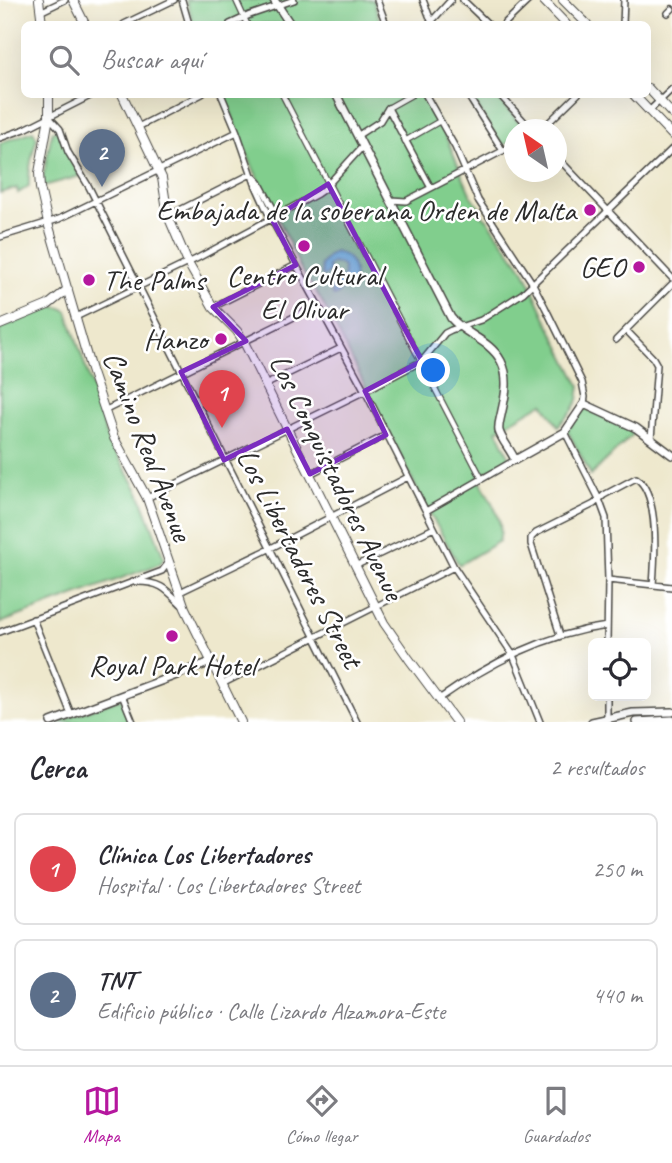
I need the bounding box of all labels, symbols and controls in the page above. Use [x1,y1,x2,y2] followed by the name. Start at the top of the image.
[21,21,651,98] search box
[45,41,83,79] icon: search
[101,43,203,76] text: Buscar aquí
[504,119,567,182] north arrow
[79,129,125,187] pin: 2
[156,191,578,229] place label: Embajada de la soberana Orden de Malta
[582,202,598,218] marker: Embajada de la soberana Orden de Malta
[296,238,312,254] marker: Centro Cultural El Olivar
[580,248,628,286] place label: GEO
[226,256,387,328] place label: Centro Cultural El Olivar
[631,259,647,275] marker: GEO
[103,261,208,299] place label: The Palms
[81,272,97,288] marker: The Palms
[143,320,210,358] place label: Hanzo
[213,331,229,347] marker: Hanzo
[94,346,202,548] street label: Camino Real Avenue
[261,348,414,608] street label: Los Conquistadores Avenue
[416,353,450,387] your location
[199,370,245,428] pin: 1
[228,442,373,677] street label: Los Libertadores Street
[164,628,180,644] marker: Royal Park Hotel
[588,638,651,701] map controls
[588,638,651,701] button: locate
[89,646,260,684] place label: Royal Park Hotel
[28,749,86,787] text: Cerca
[550,753,644,782] text: 2 resultados
[97,838,311,871] text: Clínica Los Libertadores
[48,855,58,884] text: 1
[593,855,642,884] text: 250 m
[97,871,360,900] text: Hospital · Los Libertadores Street
[97,964,136,997] text: TNT
[48,981,58,1010] text: 2
[593,981,642,1010] text: 440 m
[97,997,445,1026] text: Edificio público · Calle Lizardo Alzamora-Este
[83,1082,121,1148] tab: Mapa
[286,1082,358,1148] tab: Cómo llegar
[523,1082,589,1148] tab: Guardados

